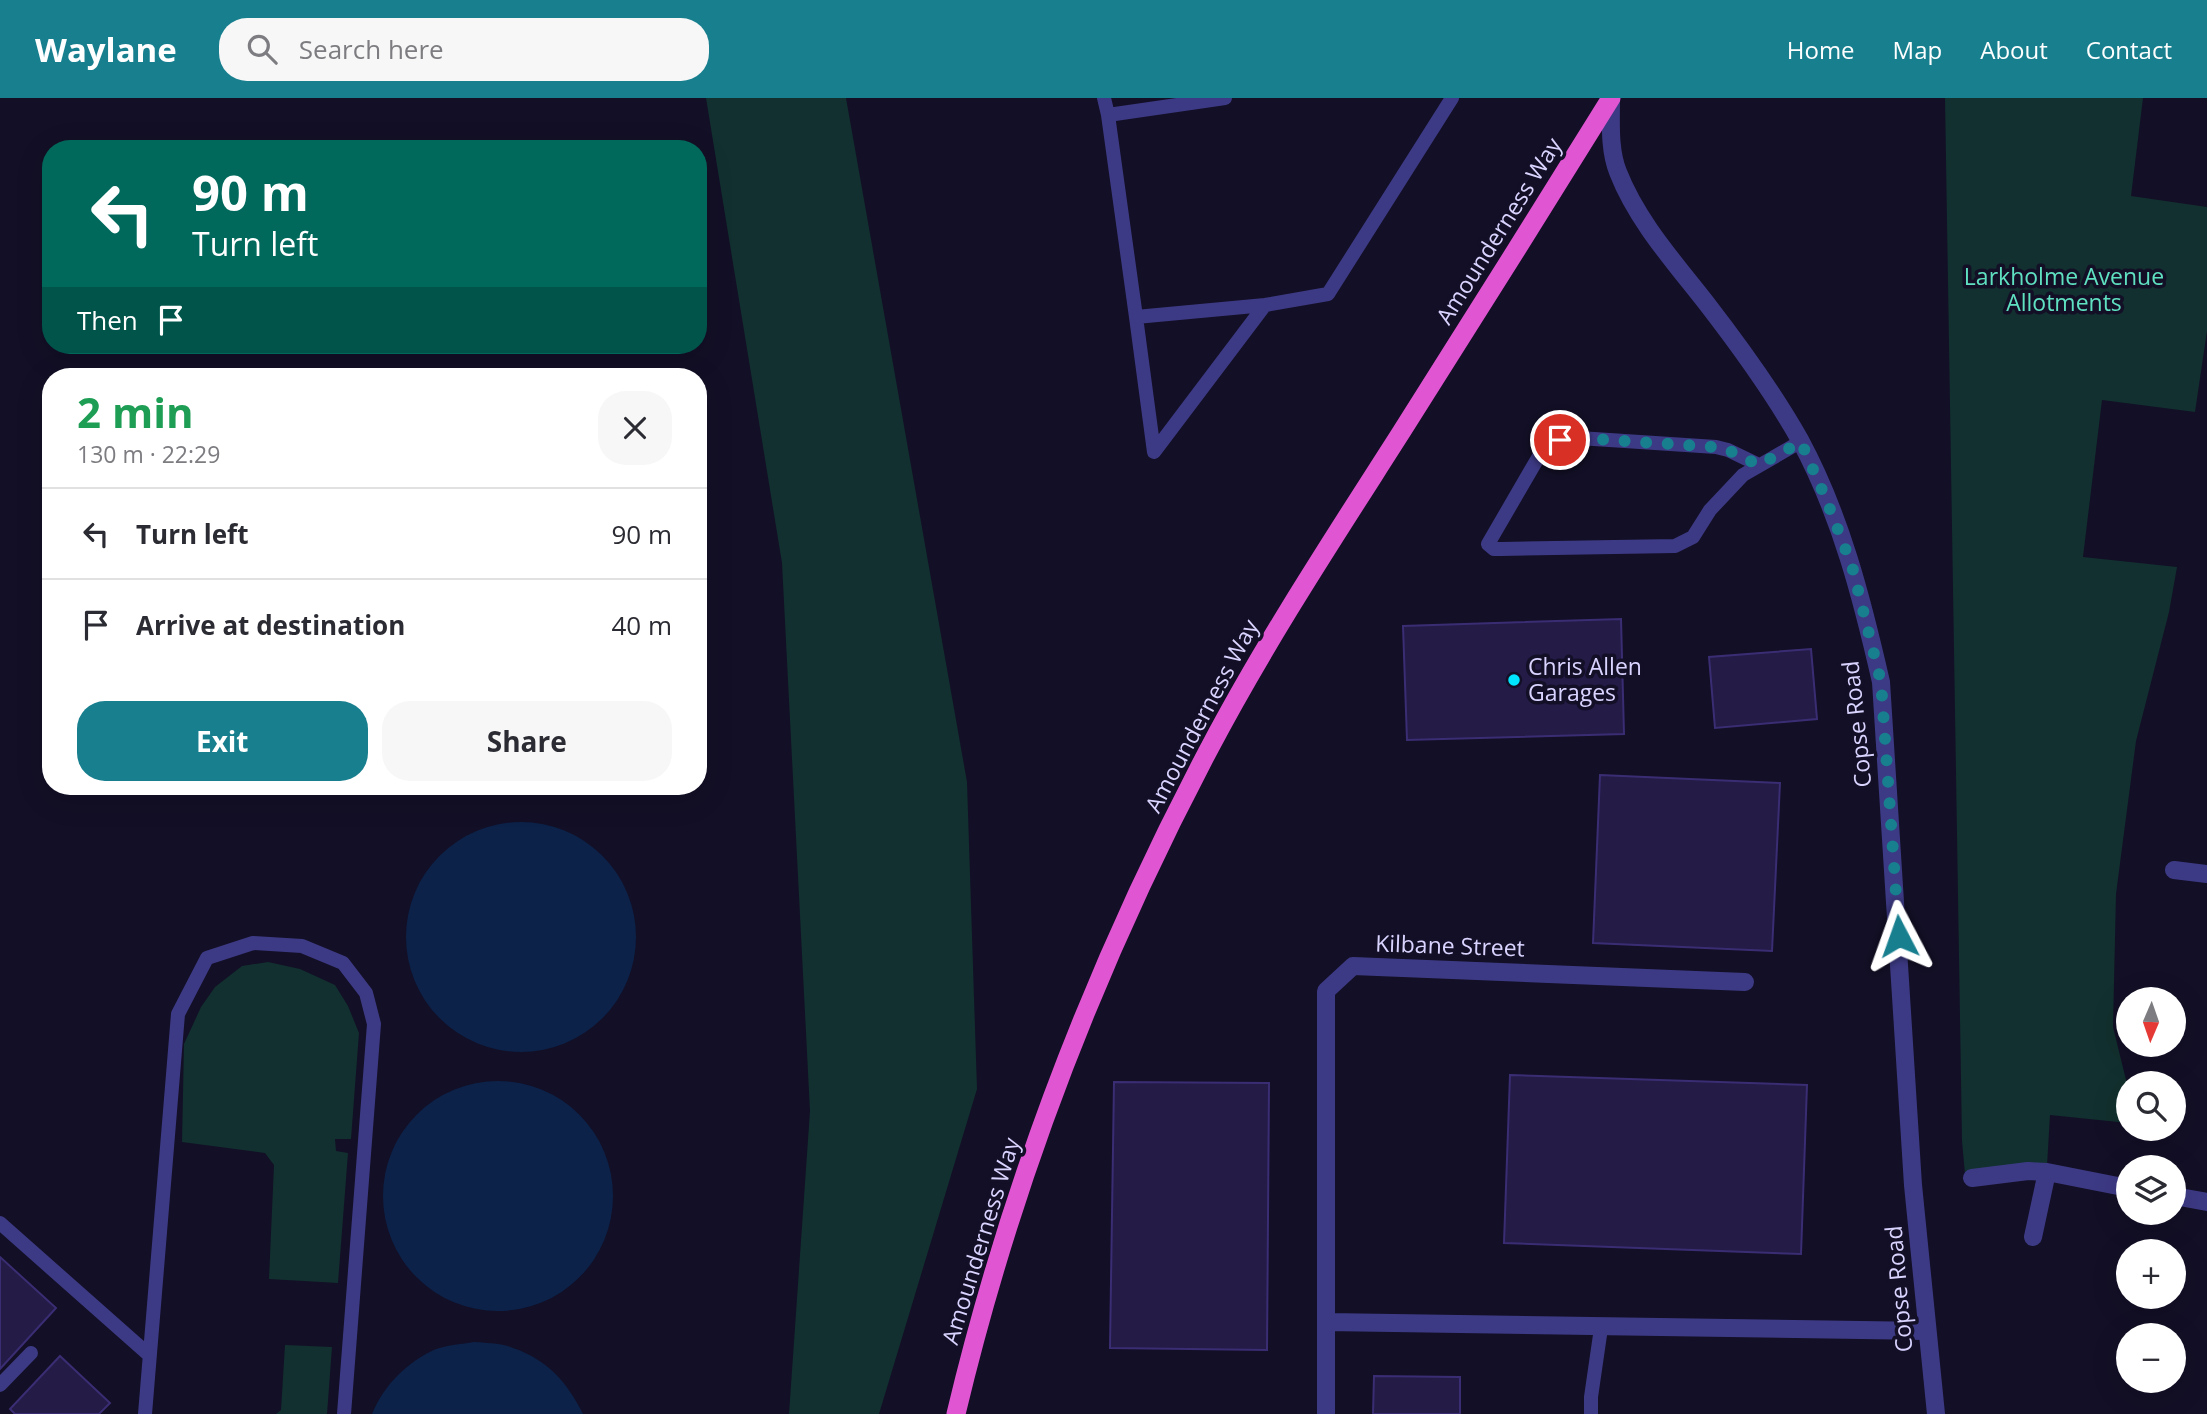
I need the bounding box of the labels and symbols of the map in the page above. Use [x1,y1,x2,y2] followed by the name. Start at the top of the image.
[1428,131,1569,330] street label: Amounderness Way
[1964,260,2164,318] park label: Larkholme Avenue Allotments
[1530,410,1590,470] pin
[1137,613,1266,818] street label: Amounderness Way
[1528,650,1642,708] place label: Chris Allen Garages
[1833,659,1879,789] street label: Copse Road
[1506,672,1522,688] marker: Chris Allen Garages
[1862,899,1936,973] position arrow
[1375,926,1525,964] street label: Kilbane Street
[2116,987,2186,1057] north arrow
[933,1133,1027,1348] street label: Amounderness Way
[1877,1224,1919,1354] street label: Copse Road

